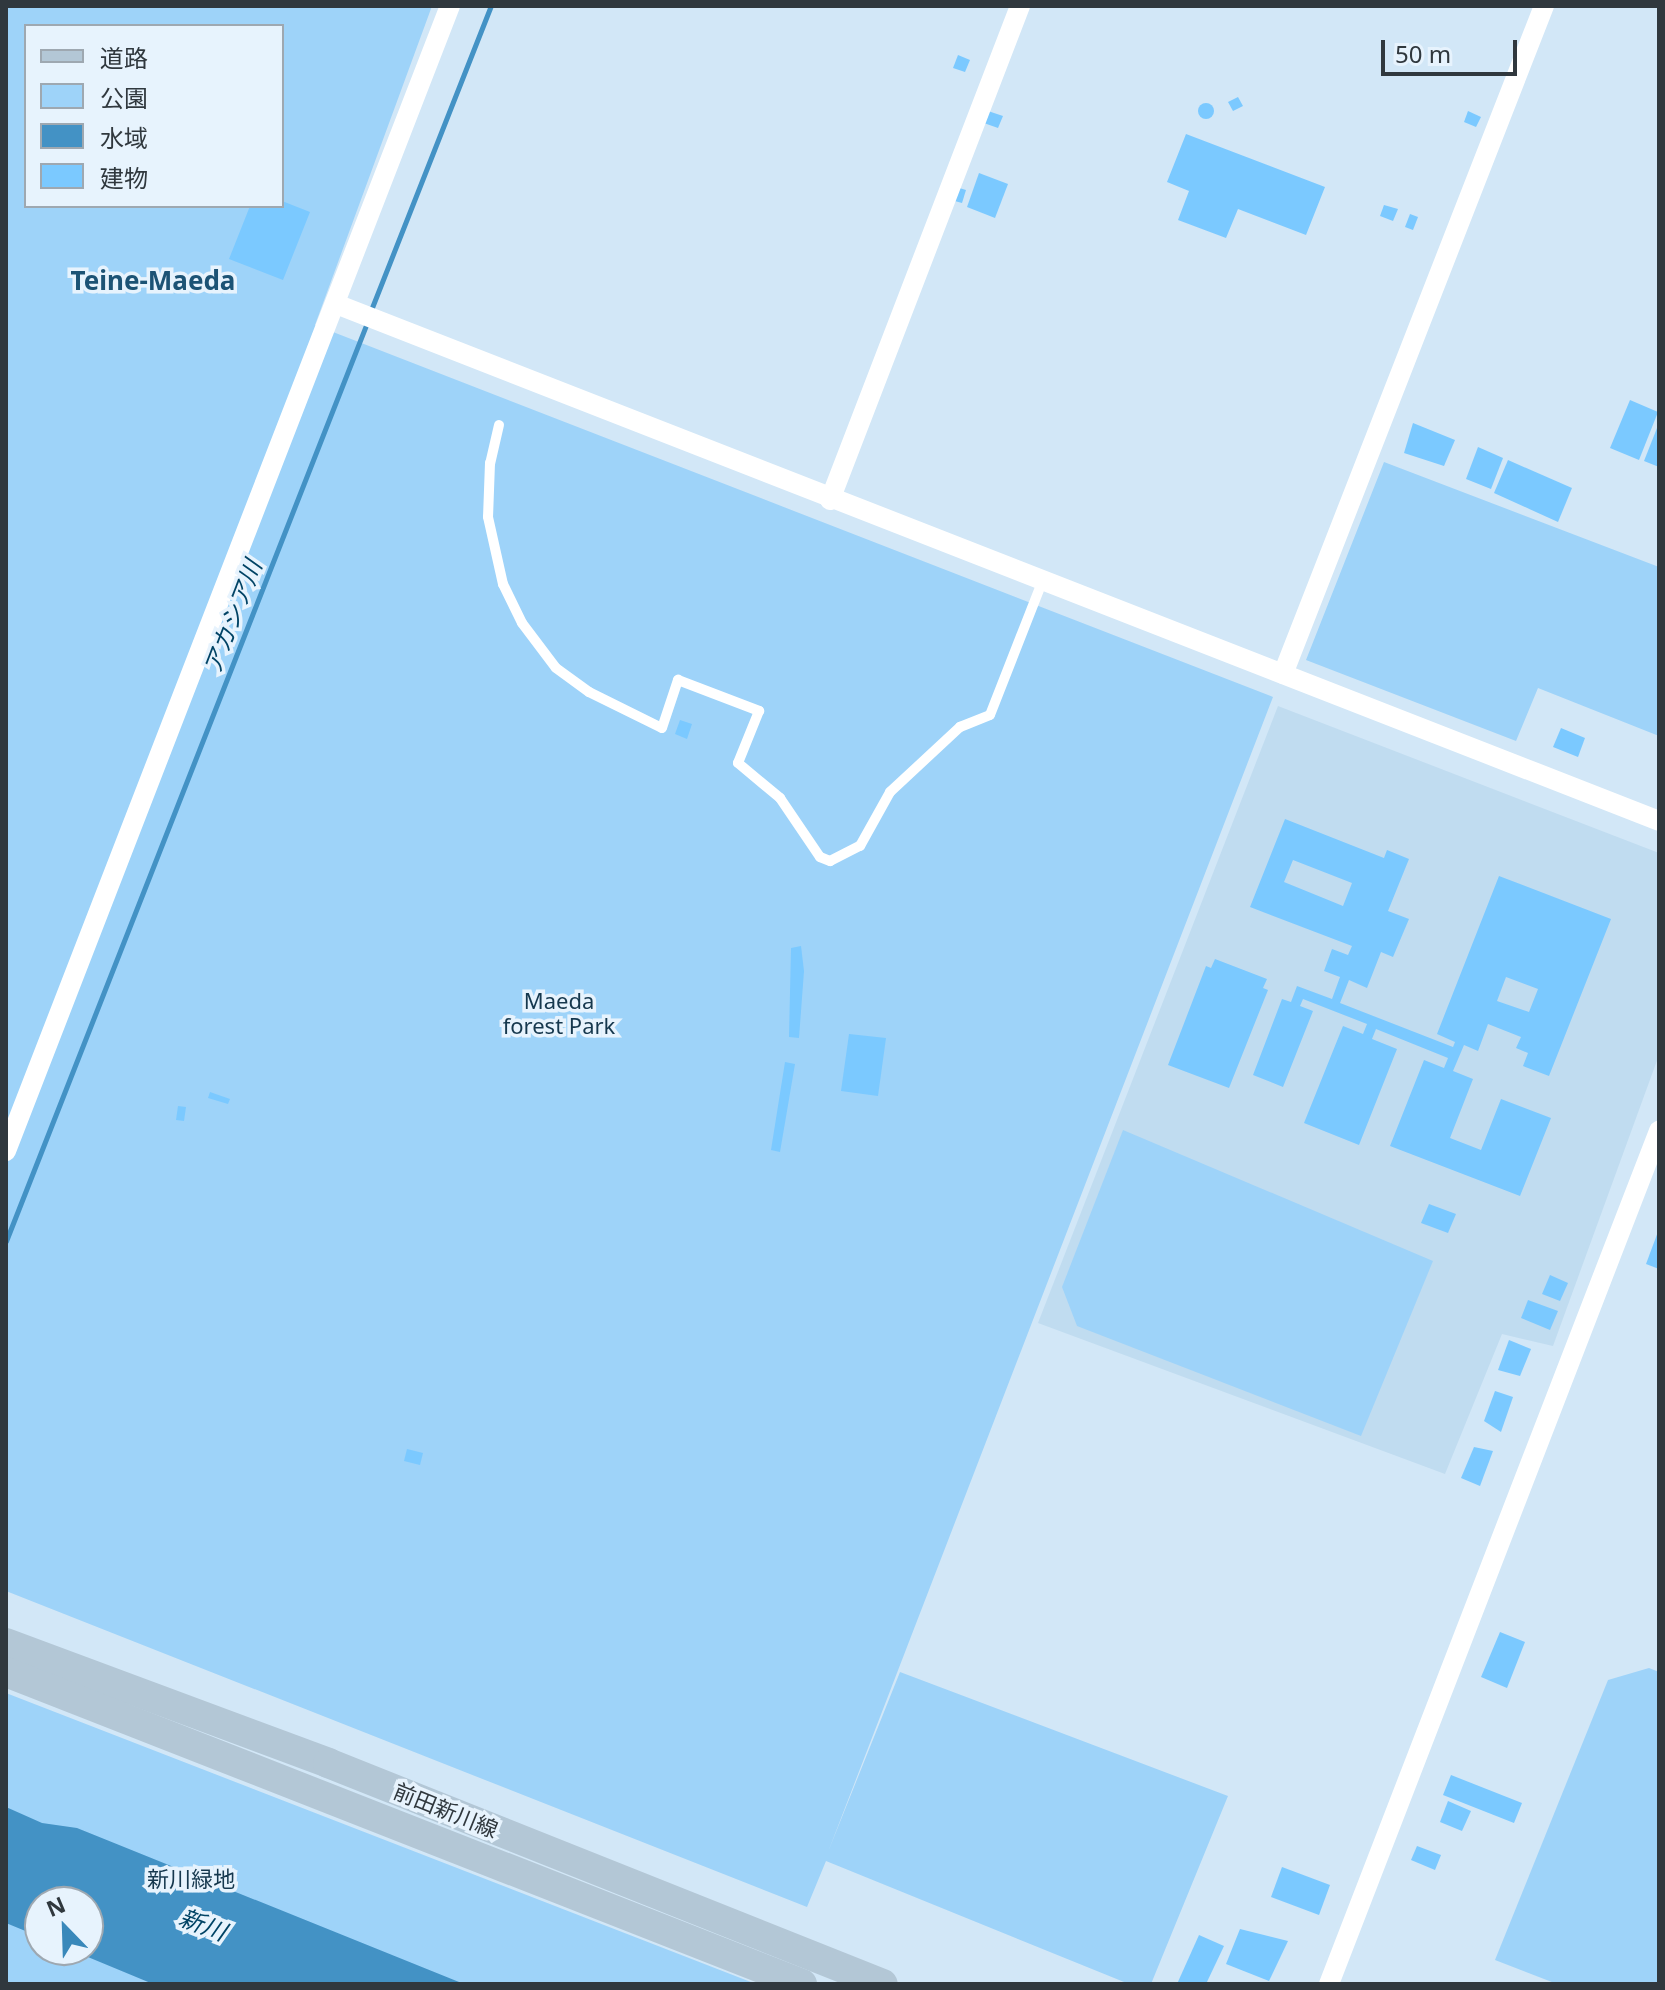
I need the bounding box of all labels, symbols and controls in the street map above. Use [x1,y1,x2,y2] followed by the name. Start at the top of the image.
[24,24,284,208] legend
[1385,24,1521,74] scale bar
[1395,37,1451,70] text: 50 m
[100,41,148,74] text: 道路
[100,81,148,114] text: 公園
[100,121,148,154] text: 水域
[100,161,148,194] text: 建物
[71,265,235,297] district label: Teine-Maeda
[197,556,267,678] water label: アカシア川
[503,987,615,1038] park label: Maeda forest Park
[390,1777,502,1843] street label: 前田新川線
[147,1866,235,1892] park label: 新川緑地
[24,1886,104,1966] north arrow
[41,1888,69,1923] text: N
[175,1902,231,1946] water label: 新川

